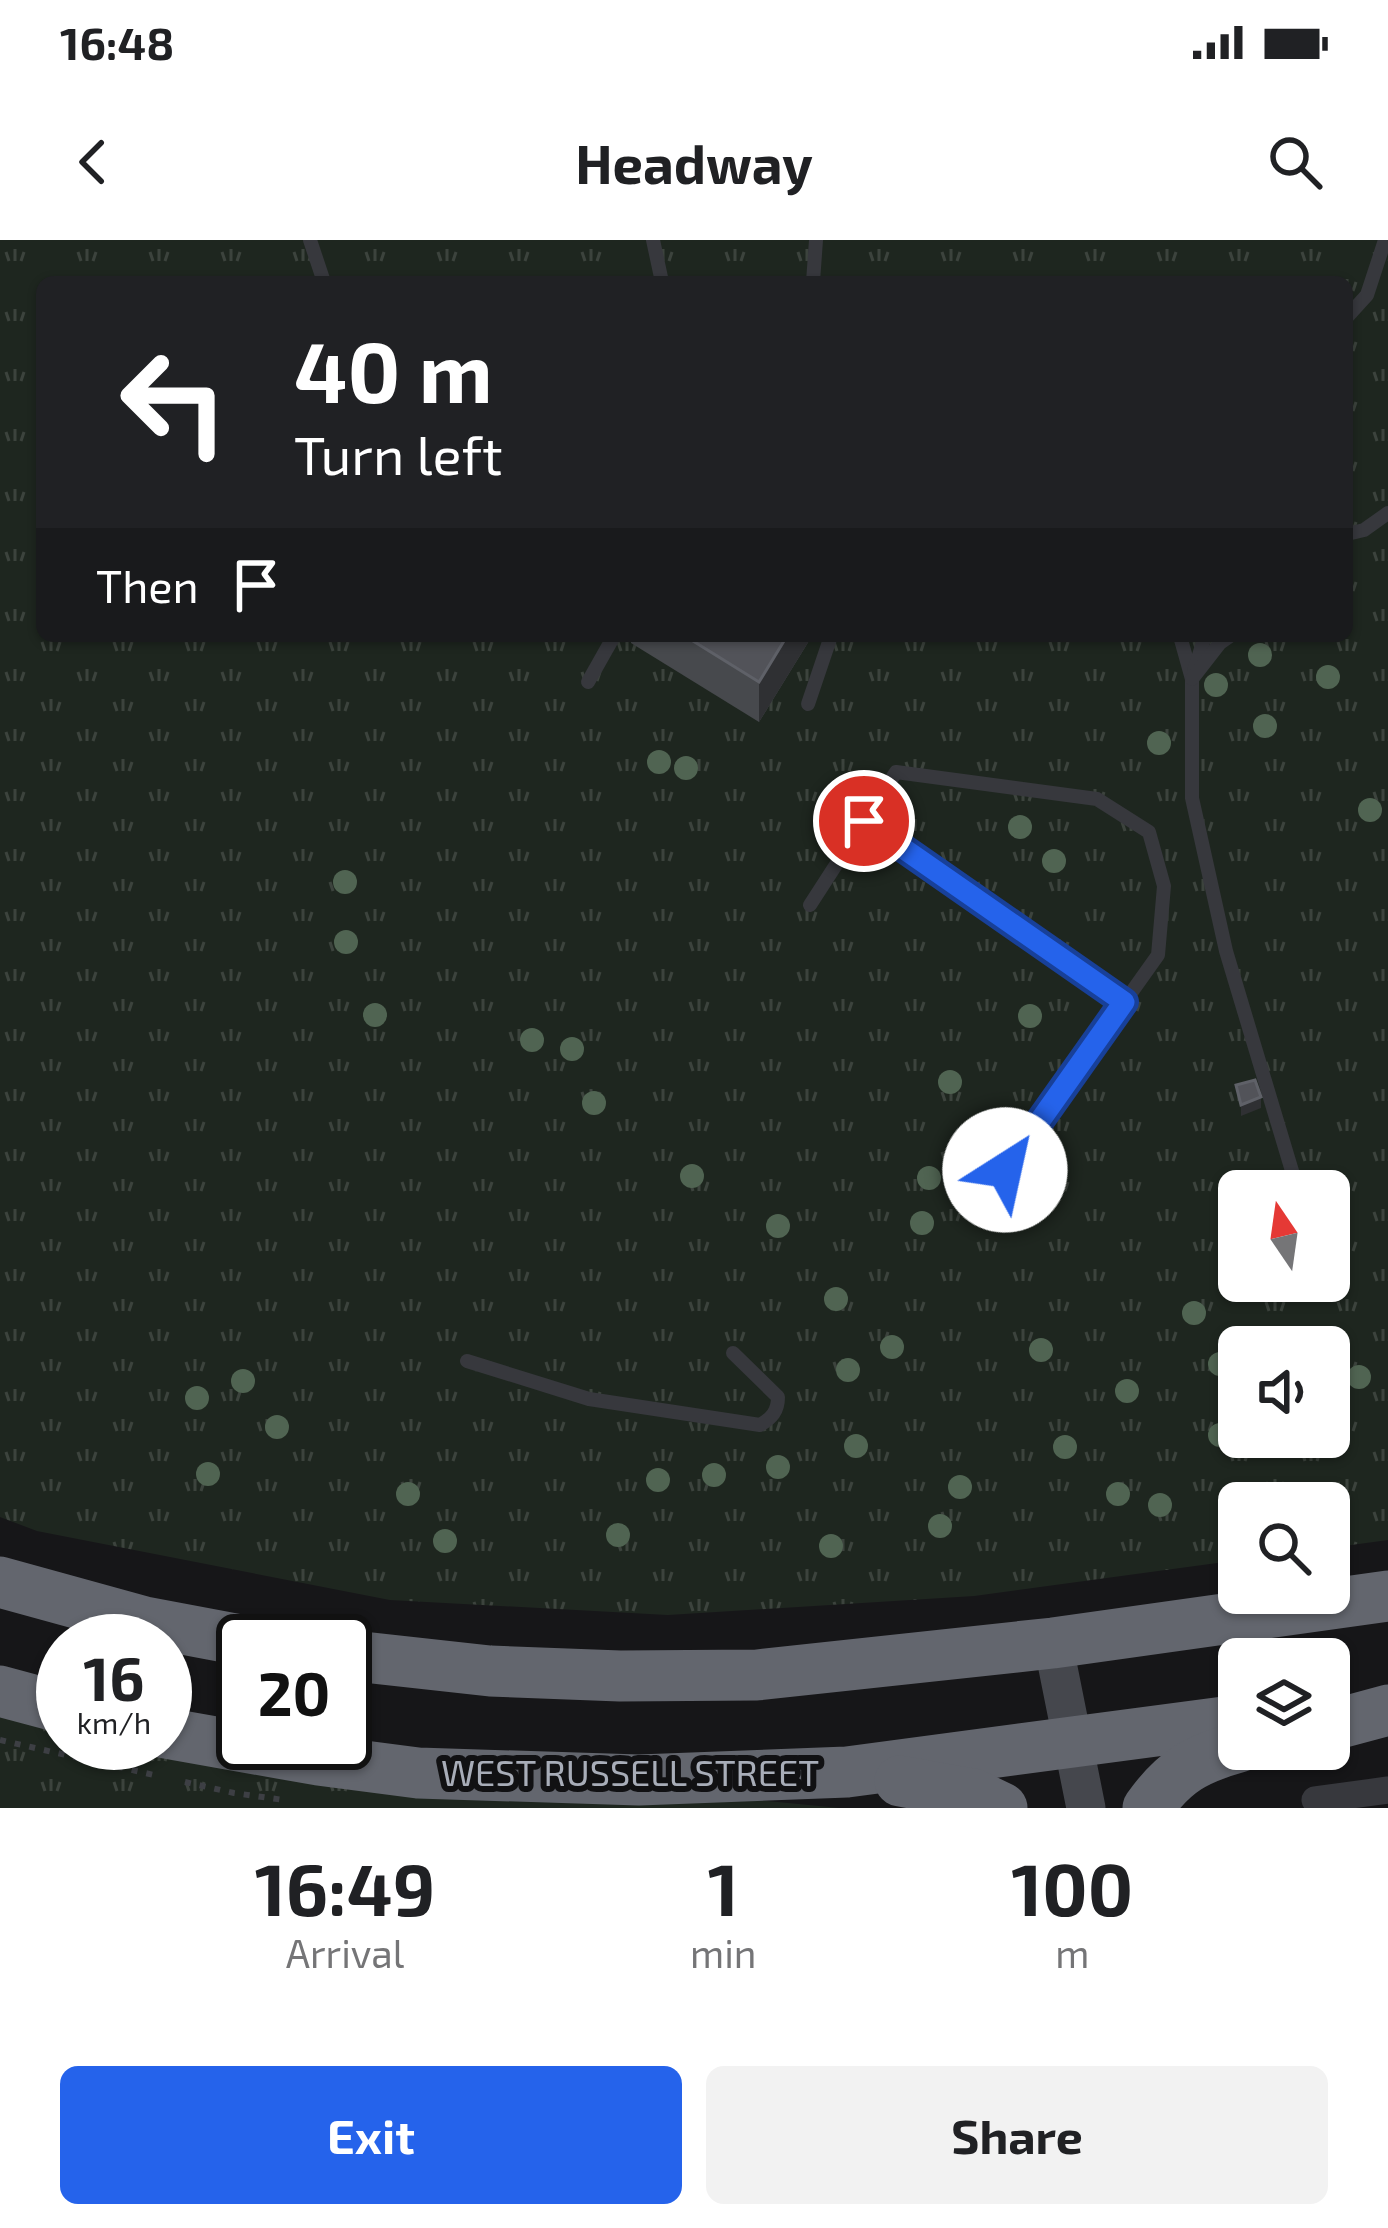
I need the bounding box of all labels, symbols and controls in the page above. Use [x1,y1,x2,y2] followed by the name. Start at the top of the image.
[60,15,174,69] text: 16:48
[60,129,126,195] icon: back
[1262,129,1328,195] icon: search
[575,130,813,195] text: Headway
[294,319,493,420] text: 40 m
[96,324,252,480] icon: left
[294,421,503,486] text: Turn left
[223,552,289,618] icon: arrive
[96,558,199,612] text: Then
[813,770,915,872] pin
[831,788,897,854] icon: arrive
[942,1107,1068,1233] position arrow
[1218,1170,1350,1302] north arrow
[1218,1170,1350,1770] map controls
[1218,1326,1350,1458] button: sound
[1218,1482,1350,1614] button: search
[216,1614,372,1770] speed limit sign: 20
[1218,1638,1350,1770] button: layers
[83,1641,145,1713] text: 16
[77,1704,151,1740] text: km/h
[441,1750,819,1793] street label: WEST RUSSELL STREET
[255,1844,435,1930] text: 16:49
[708,1844,739,1930] text: 1
[1011,1844,1133,1930] text: 100
[286,1929,404,1976] text: Arrival
[690,1929,756,1976] text: min
[1055,1929,1089,1976] text: m
[60,2066,682,2204] button: Exit
[706,2066,1328,2204] button: Share

